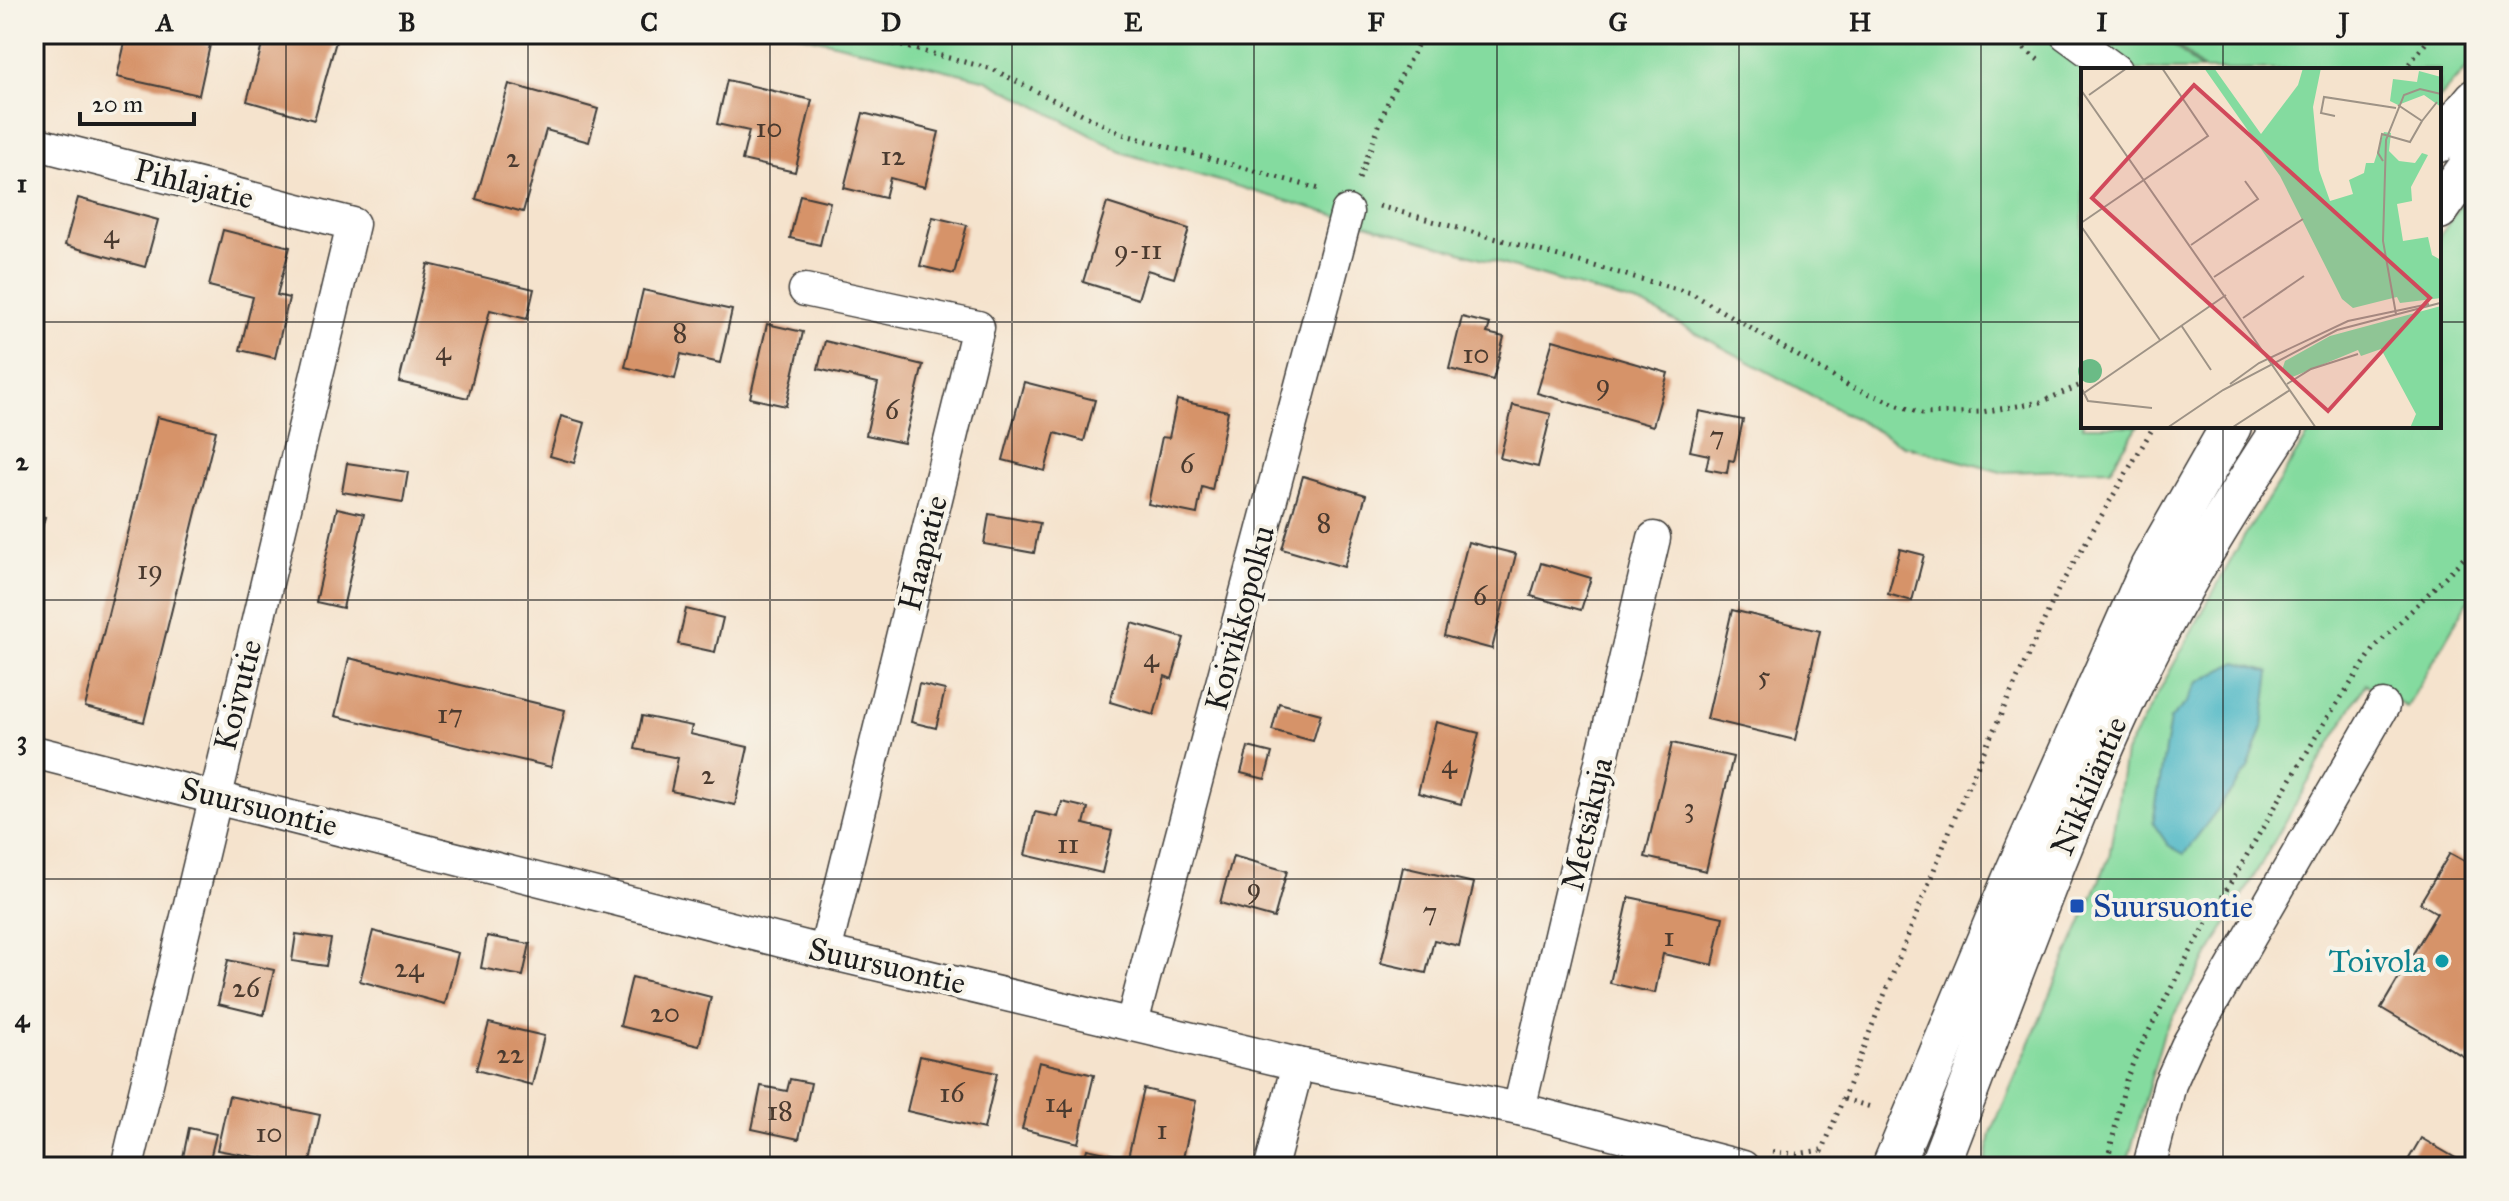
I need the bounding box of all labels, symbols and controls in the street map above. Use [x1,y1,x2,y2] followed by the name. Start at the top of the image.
[154,6,174,38] text: A
[398,6,416,38] text: B
[640,6,658,38] text: C
[881,6,901,38] text: D
[1124,6,1143,38] text: E
[1368,6,1385,38] text: F
[1608,6,1628,38] text: G
[1849,6,1872,38] text: H
[2096,6,2108,38] text: I
[2336,6,2350,39] text: J
[2081,68,2441,428] inset map
[80,76,194,126] scale bar
[92,89,143,119] text: 20 m
[755,110,783,145] house number: 10
[881,138,906,173] house number: 12
[506,140,520,175] house number: 2
[130,150,258,218] street label: Pihlajatie
[17,167,27,199] text: 1
[103,216,120,251] house number: 4
[1114,232,1162,267] house number: 9-11
[673,315,687,350] house number: 8
[435,333,452,368] house number: 4
[1462,336,1490,371] house number: 10
[1595,366,1611,401] house number: 9
[885,392,901,427] house number: 6
[1710,418,1724,453] house number: 7
[16,445,30,477] text: 2
[1180,446,1196,481] house number: 6
[890,491,956,615] street label: Haapatie
[1317,505,1331,540] house number: 8
[1197,521,1283,715] street label: Koivikkopolku
[137,552,163,587] house number: 19
[1473,578,1489,613] house number: 6
[205,636,271,754] street label: Koivutie
[1143,640,1160,675] house number: 4
[1757,658,1771,693] house number: 5
[437,696,463,731] house number: 17
[2042,711,2136,861] street label: Nikkiläntie
[17,724,27,756] text: 3
[1441,746,1458,781] house number: 4
[1553,753,1621,895] street label: Metsäkuja
[701,757,715,792] house number: 2
[177,769,341,845] street label: Suursuontie
[1683,790,1695,825] house number: 3
[1057,826,1079,861] house number: 11
[1246,870,1262,905] house number: 9
[2093,887,2253,926] place label: Suursuontie
[1423,894,1437,929] house number: 7
[2068,897,2086,915] marker: Suursuontie
[1663,919,1675,954] house number: 1
[805,929,969,1003] street label: Suursuontie
[2328,942,2426,981] place label: Toivola
[394,950,425,985] house number: 24
[2433,952,2451,970] marker: Toivola
[232,970,262,1005] house number: 26
[650,995,680,1030] house number: 20
[15,1002,31,1034] text: 4
[496,1036,524,1071] house number: 22
[939,1075,966,1110] house number: 16
[1045,1085,1073,1120] house number: 14
[767,1093,793,1128] house number: 18
[1156,1112,1168,1147] house number: 1
[255,1115,283,1150] house number: 10

